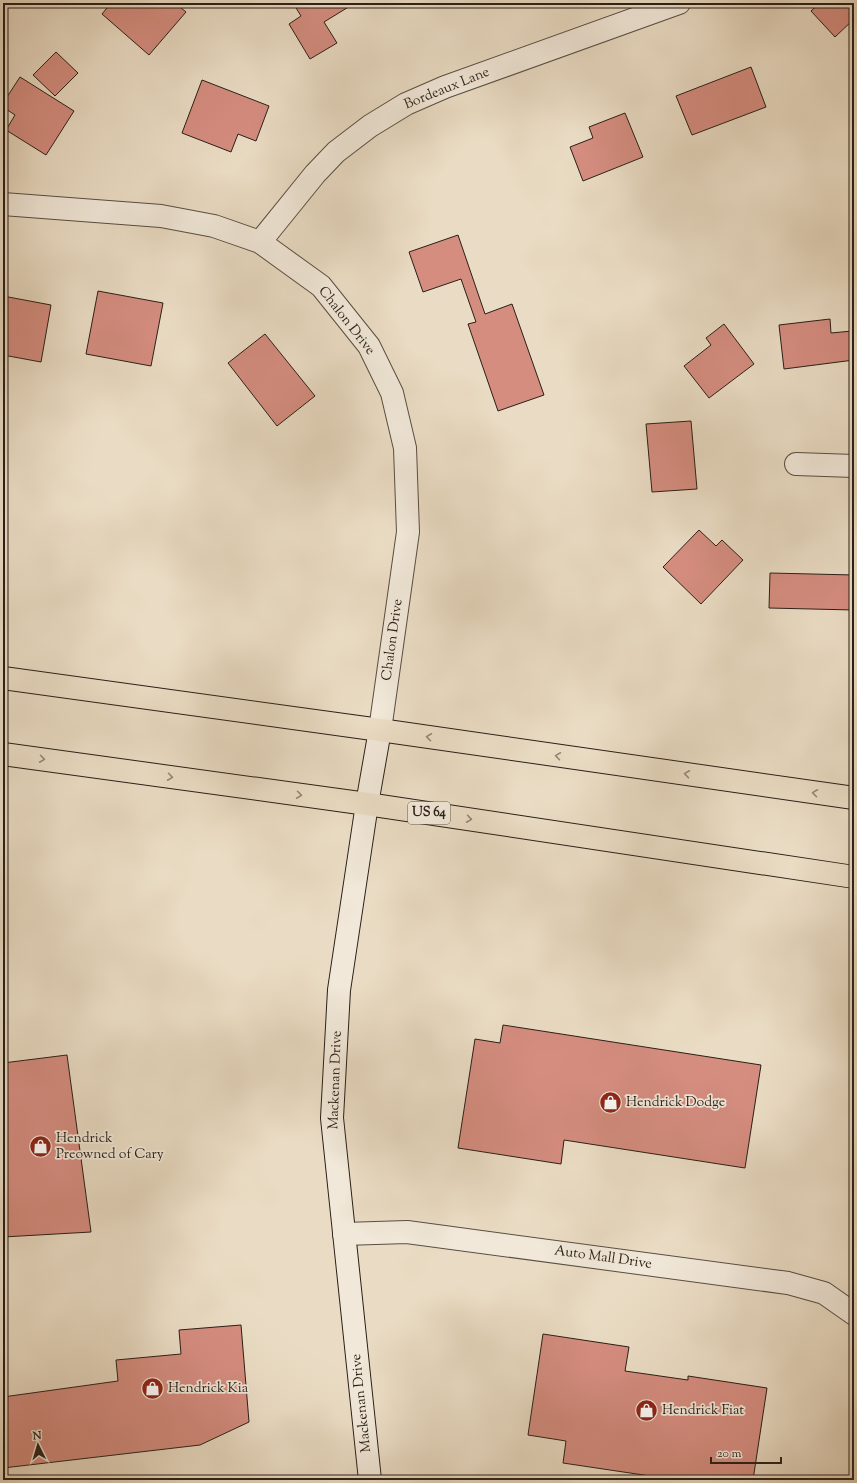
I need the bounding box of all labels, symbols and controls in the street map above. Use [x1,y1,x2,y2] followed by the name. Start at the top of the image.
[401,63,493,115] street label: Bordeaux Lane
[313,282,379,360] street label: Chalon Drive
[377,598,409,682] street label: Chalon Drive
[426,733,432,742] one-way arrow
[555,752,561,761] one-way arrow
[39,754,45,763] one-way arrow
[684,770,690,779] one-way arrow
[167,772,173,781] one-way arrow
[812,789,818,798] one-way arrow
[296,790,302,799] one-way arrow
[408,802,450,824] road number: US 64
[466,814,473,823] one-way arrow
[324,1030,348,1130] street label: Mackenan Drive
[597,1090,623,1116] shop icon: Hendrick Dodge
[626,1093,725,1113] place label: Hendrick Dodge
[56,1129,164,1165] place label: Hendrick Preowned of Cary
[28,1134,54,1160] shop icon: Hendrick Preowned of Cary
[553,1241,653,1275] street label: Auto Mall Drive
[347,1353,377,1453] street label: Mackenan Drive
[140,1376,166,1402] shop icon: Hendrick Kia
[168,1379,249,1399] place label: Hendrick Kia
[634,1398,660,1424] shop icon: Hendrick Fiat
[662,1401,744,1421] place label: Hendrick Fiat
[18,1425,58,1465] north arrow
[31,1428,43,1444] text: N
[711,1439,781,1465] scale bar
[717,1445,742,1463] text: 20 m

